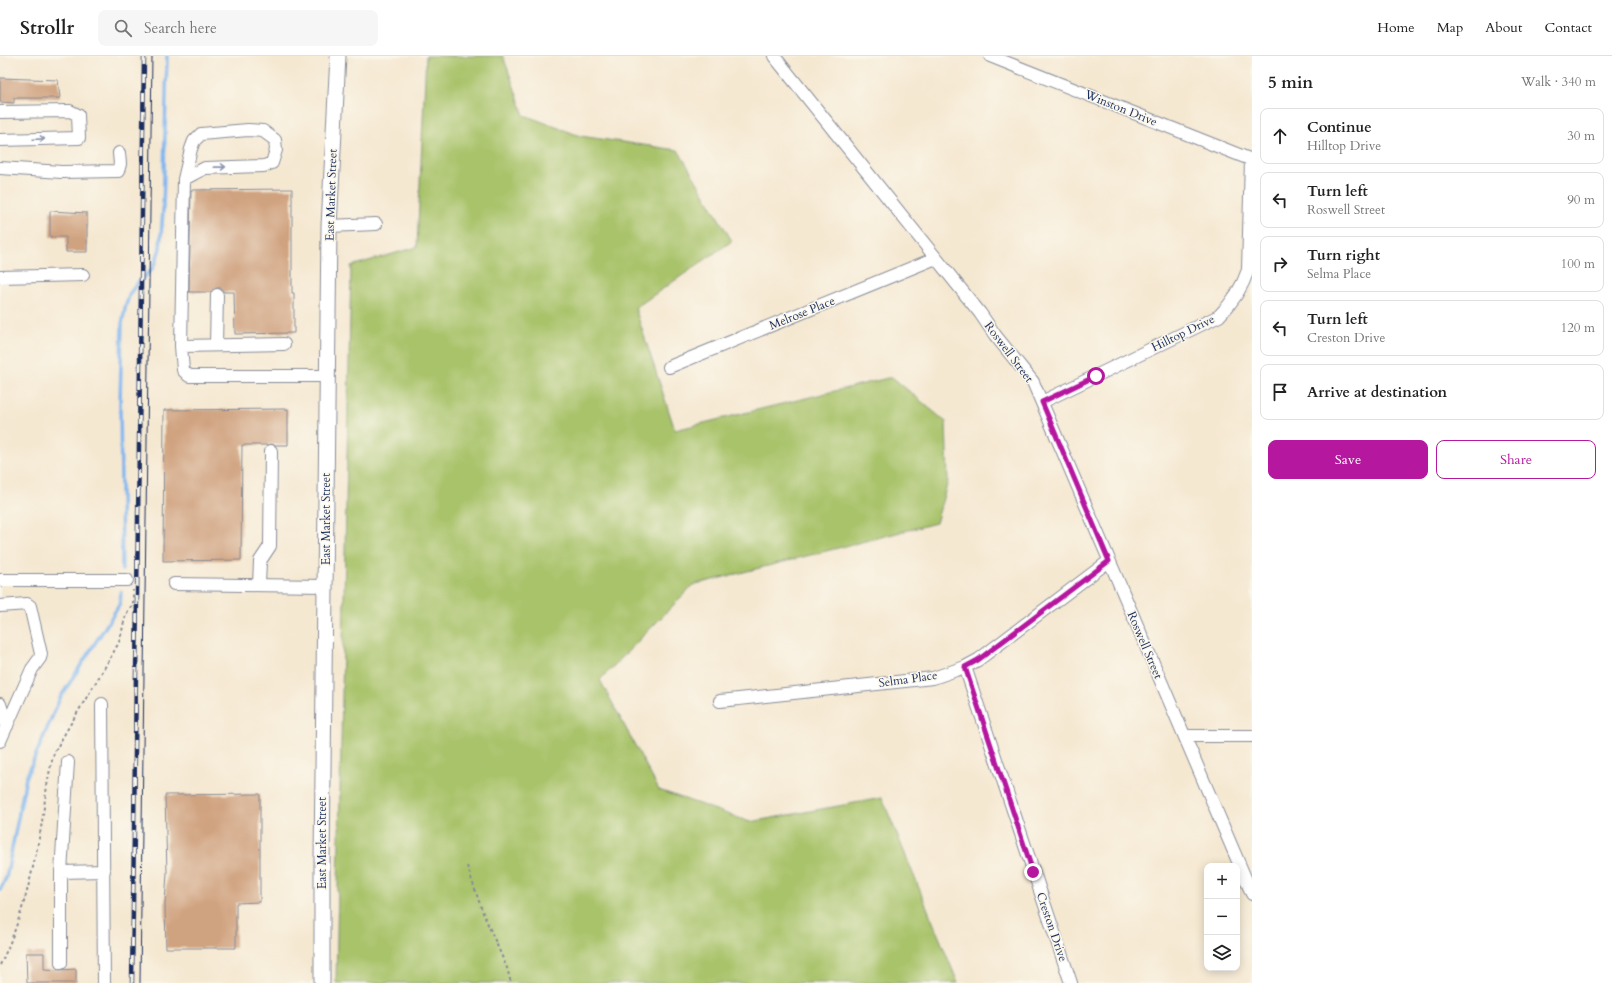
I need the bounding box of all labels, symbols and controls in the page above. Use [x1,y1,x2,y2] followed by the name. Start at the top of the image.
[98,10,378,46] search box
[20,15,74,41] text: Strollr
[112,17,134,39] icon: search
[144,18,217,38] text: Search here
[1377,18,1415,37] text: Home
[1437,18,1463,37] text: Map
[1485,18,1522,37] text: About
[1544,18,1592,37] text: Contact
[1268,71,1313,94] text: 5 min
[1521,73,1596,91] text: Walk · 340 m
[1081,86,1160,130] street label: Winston Drive
[1307,117,1372,137] text: Continue
[1269,125,1291,147] icon: ahead
[1567,127,1595,145] text: 30 m
[32,135,45,143] one-way arrow
[1307,137,1381,155] text: Hilltop Drive
[321,148,341,241] street label: East Market Street
[213,163,226,171] one-way arrow
[1307,181,1368,201] text: Turn left
[1269,189,1291,211] icon: left
[1567,191,1595,209] text: 90 m
[1307,201,1385,219] text: Roswell Street
[1307,245,1380,265] text: Turn right
[1269,253,1291,275] icon: right
[1561,255,1595,273] text: 100 m
[1307,265,1371,283] text: Selma Place
[767,293,837,333] street label: Melrose Place
[1307,309,1368,329] text: Turn left
[1149,311,1217,355] street label: Hilltop Drive
[1269,317,1291,339] icon: left
[981,318,1037,386] street label: Roswell Street
[1561,319,1595,337] text: 120 m
[1307,329,1385,347] text: Creston Drive
[1087,367,1105,385] route start
[1269,381,1291,403] icon: arrive
[1307,382,1447,402] text: Arrive at destination
[1268,440,1428,479] button: Save
[1436,440,1596,479] button: Share
[318,473,334,565] street label: East Market Street
[1124,609,1167,681] street label: Roswell Street
[878,667,938,691] street label: Selma Place
[314,797,330,889] street label: East Market Street
[1024,863,1042,881] route end
[1204,863,1240,971] map controls
[1204,863,1240,899] button: +
[1033,890,1071,964] street label: Creston Drive
[1204,899,1240,935] button: −
[1204,935,1240,971] button: layers

